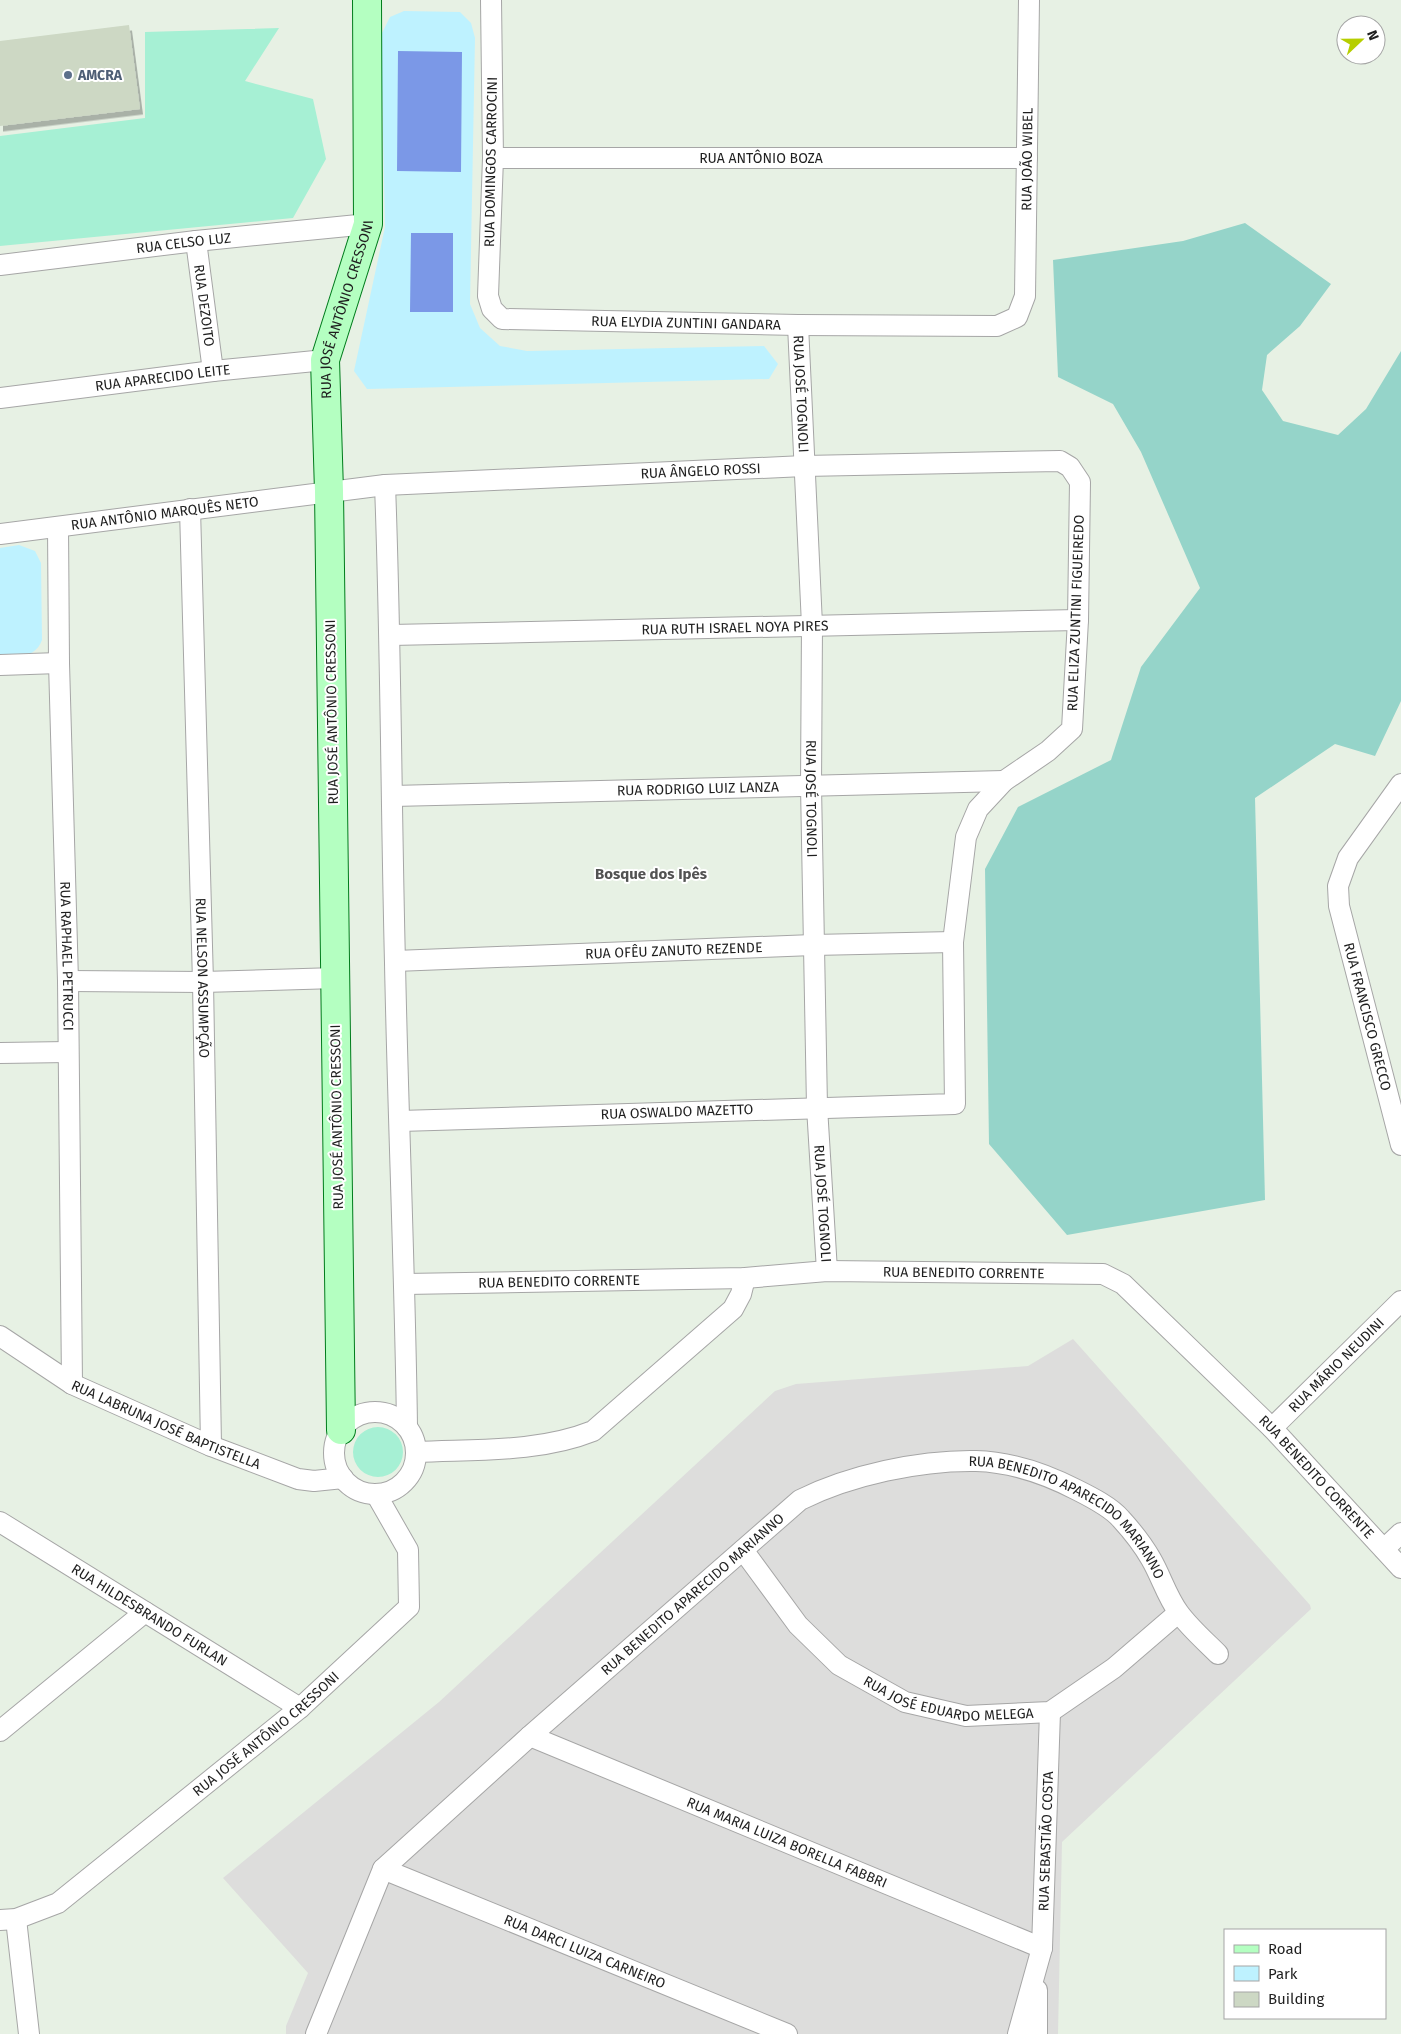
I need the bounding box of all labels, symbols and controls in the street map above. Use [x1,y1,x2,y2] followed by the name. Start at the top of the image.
[1336,15,1386,65] north arrow
[1363,28,1382,43] text: N
[77,67,123,84] place label: AMCRA
[62,69,74,81] marker: AMCRA
[481,77,501,247] street label: RUA DOMINGOS CARROCINI
[1018,108,1036,211] street label: RUA JOÃO WIBEL
[699,149,823,167] street label: RUA ANTÔNIO BOZA
[316,220,377,399] street label: RUA JOSÉ ANTÔNIO CRESSONI
[135,229,232,257] street label: RUA CELSO LUZ
[191,263,218,348] street label: RUA DEZOITO
[591,312,781,333] street label: RUA ELYDIA ZUNTINI GANDARA
[790,335,812,453] street label: RUA JOSÉ TOGNOLI
[94,361,231,394] street label: RUA APARECIDO LEITE
[640,459,761,482] street label: RUA ÂNGELO ROSSI
[70,493,259,533] street label: RUA ANTÔNIO MARQUÊS NETO
[1064,514,1088,712] street label: RUA ELIZA ZUNTINI FIGUEIREDO
[641,617,829,638] street label: RUA RUTH ISRAEL NOYA PIRES
[321,619,342,805] street label: RUA JOSÉ ANTÔNIO CRESSONI
[802,740,821,858] street label: RUA JOSÉ TOGNOLI
[617,778,779,799] street label: RUA RODRIGO LUIZ LANZA
[595,865,707,883] district label: Bosque dos Ipês
[57,881,77,1031] street label: RUA RAPHAEL PETRUCCI
[192,897,213,1058] street label: RUA NELSON ASSUMPÇÃO
[585,938,763,962] street label: RUA OFÊU ZANUTO REZENDE
[1340,941,1395,1092] street label: RUA FRANCISCO GRECCO
[326,1024,347,1210] street label: RUA JOSÉ ANTÔNIO CRESSONI
[600,1101,754,1123] street label: RUA OSWALDO MAZETTO
[811,1144,835,1263] street label: RUA JOSÉ TOGNOLI
[883,1263,1045,1282] street label: RUA BENEDITO CORRENTE
[478,1271,640,1291] street label: RUA BENEDITO CORRENTE
[1285,1314,1388,1416] street label: RUA MÁRIO NEUDINI
[69,1376,263,1473] street label: RUA LABRUNA JOSÉ BAPTISTELLA
[1255,1412,1378,1542] street label: RUA BENEDITO CORRENTE
[968,1452,1168,1581] street label: RUA BENEDITO APARECIDO MARIANNO
[597,1509,787,1679] street label: RUA BENEDITO APARECIDO MARIANNO
[69,1560,231,1669] street label: RUA HILDESBRANDO FURLAN
[189,1668,342,1800] street label: RUA JOSÉ ANTÔNIO CRESSONI
[861,1672,1034,1725] street label: RUA JOSÉ EDUARDO MELEGA
[1035,1771,1056,1912] street label: RUA SEBASTIÃO COSTA
[684,1793,890,1891] street label: RUA MARIA LUIZA BORELLA FABBRI
[502,1911,668,1992] street label: RUA DARCI LUIZA CARNEIRO
[1224,1929,1386,2019] legend
[1268,1940,1303,1958] text: Road
[1268,1965,1298,1983] text: Park
[1268,1990,1324,2008] text: Building

